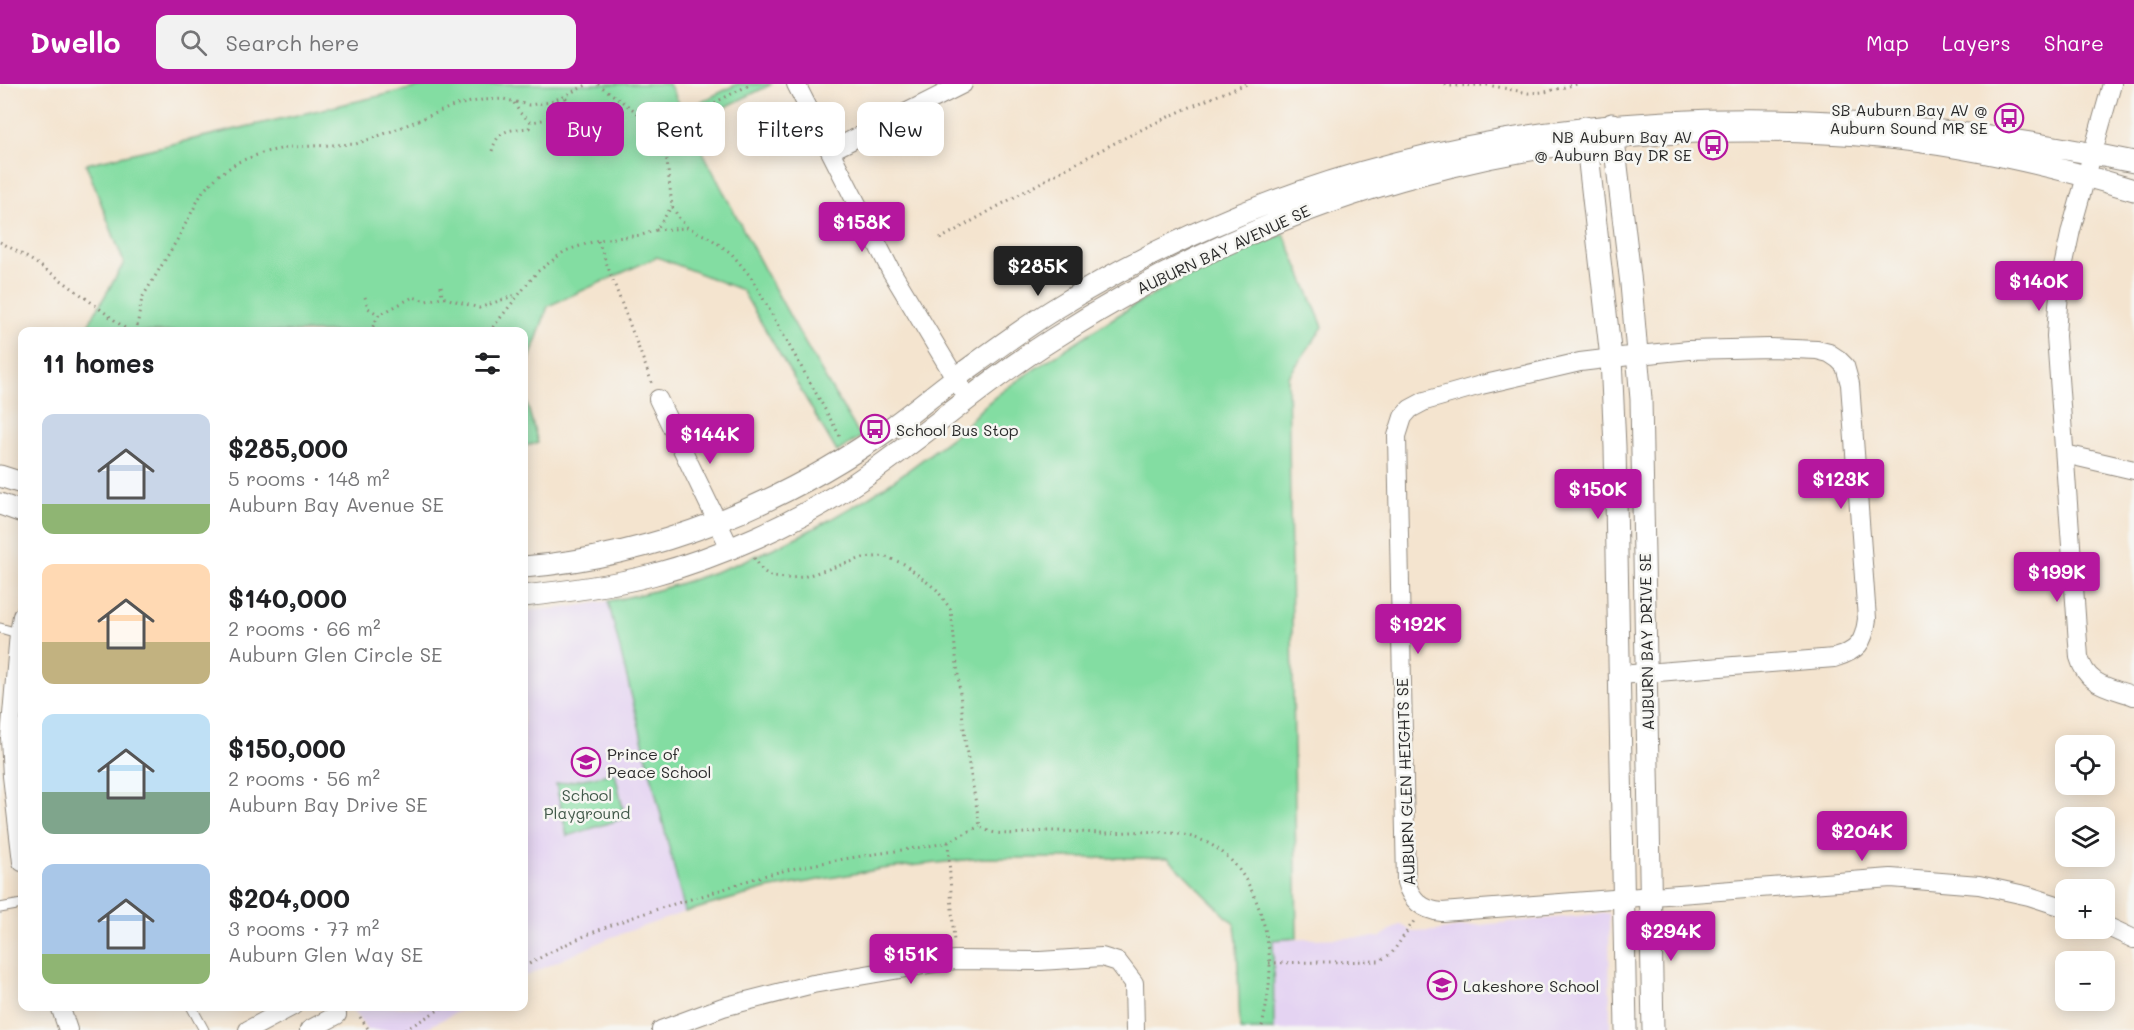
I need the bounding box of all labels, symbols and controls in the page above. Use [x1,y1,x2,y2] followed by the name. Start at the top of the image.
[156,15,576,69] search box
[30,24,120,60] text: Dwello
[177,26,210,59] icon: search
[225,28,359,57] text: Search here
[1866,29,1909,56] text: Map
[1942,29,2011,56] text: Layers
[2044,29,2104,56] text: Share
[1830,99,1988,138] place label: SB Auburn Bay AV @ Auburn Sound MR SE
[546,102,624,156] chip: Buy
[636,102,725,156] chip: Rent
[737,102,845,156] chip: Filters
[857,102,944,156] chip: New
[1993,102,2025,134] bus stop icon: SB Auburn Bay AV @ Auburn Sound MR SE
[1534,126,1692,165] place label: NB Auburn Bay AV @ Auburn Bay DR SE
[1697,129,1729,161] bus stop icon: NB Auburn Bay AV @ Auburn Bay DR SE
[1133,200,1313,298] street label: AUBURN BAY AVENUE SE
[820,202,904,253] pin: $158K
[833,208,891,234] text: $158K
[996,246,1080,297] pin: $285K
[1008,252,1068,278] text: $285K
[1997,261,2081,312] pin: $140K
[2009,267,2069,293] text: $140K
[42,346,155,380] text: 11 homes
[471,347,504,380] icon: filters
[859,413,891,445] bus stop icon: School Bus Stop
[668,414,752,465] pin: $144K
[896,419,1019,440] place label: School Bus Stop
[680,420,740,446] text: $144K
[228,431,348,465] text: $285,000
[90,438,162,510] icon: home
[1799,459,1883,510] pin: $123K
[228,465,390,491] text: 5 rooms · 148 m²
[1812,465,1870,491] text: $123K
[1556,469,1640,520] pin: $150K
[1569,475,1627,501] text: $150K
[228,491,444,517] text: Auburn Bay Avenue SE
[2015,552,2099,603] pin: $199K
[1634,553,1658,731] street label: AUBURN BAY DRIVE SE
[2028,558,2086,584] text: $199K
[228,581,347,615] text: $140,000
[90,588,162,660] icon: home
[1376,604,1460,655] pin: $192K
[1389,610,1447,636] text: $192K
[228,615,381,641] text: 2 rooms · 66 m²
[228,641,442,667] text: Auburn Glen Circle SE
[1391,678,1419,886] street label: AUBURN GLEN HEIGHTS SE
[228,731,346,765] text: $150,000
[2055,735,2115,1011] map controls
[2055,735,2115,795] button: locate
[90,738,162,810] icon: home
[607,743,712,782] place label: Prince of Peace School
[570,746,602,778] school or university icon: Prince of Peace School
[228,765,380,791] text: 2 rooms · 56 m²
[544,784,630,823] park label: School Playground
[228,791,428,817] text: Auburn Bay Drive SE
[2055,807,2115,867] button: layers
[1820,811,1904,862] pin: $204K
[1831,817,1893,843] text: $204K
[2055,879,2115,939] button: +
[228,881,350,915] text: $204,000
[90,888,162,960] icon: home
[1629,911,1713,962] pin: $294K
[228,915,379,941] text: 3 rooms · 77 m²
[1640,917,1702,943] text: $294K
[869,934,953,985] pin: $151K
[884,940,938,966] text: $151K
[228,941,423,967] text: Auburn Glen Way SE
[2055,951,2115,1011] button: −
[1426,969,1458,1001] school or university icon: Lakeshore School
[1463,975,1600,996] place label: Lakeshore School

